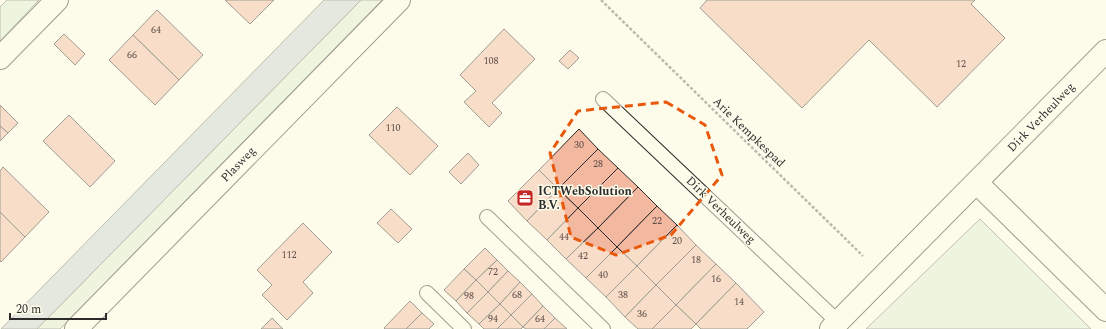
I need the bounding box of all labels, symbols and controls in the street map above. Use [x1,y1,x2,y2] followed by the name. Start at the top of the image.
[151,22,161,38] house number: 64
[127,47,137,63] house number: 66
[484,53,499,69] house number: 108
[956,56,966,72] house number: 12
[1003,78,1080,157] street label: Dirk Verheulweg
[708,93,789,172] street label: Arie Kempkespad
[386,120,401,136] house number: 110
[574,137,584,153] house number: 30
[216,142,260,187] street label: Plasweg
[593,156,603,172] house number: 28
[681,172,760,249] street label: Dirk Verheulweg
[538,182,633,215] place label: ICTWebSolution B.V.
[515,188,535,208] office icon: ICTWebSolution B.V.
[652,213,662,229] house number: 22
[559,229,569,245] house number: 44
[672,233,682,249] house number: 20
[282,247,297,263] house number: 112
[578,248,588,264] house number: 42
[691,252,701,268] house number: 18
[488,264,498,280] house number: 72
[598,267,608,283] house number: 40
[711,271,721,287] house number: 16
[512,287,522,303] house number: 68
[618,287,628,303] house number: 38
[464,288,474,304] house number: 98
[734,294,744,310] house number: 14
[10,295,106,321] scale bar
[16,300,41,319] text: 20 m
[637,306,647,322] house number: 36
[488,311,498,327] house number: 94
[535,311,545,327] house number: 64

